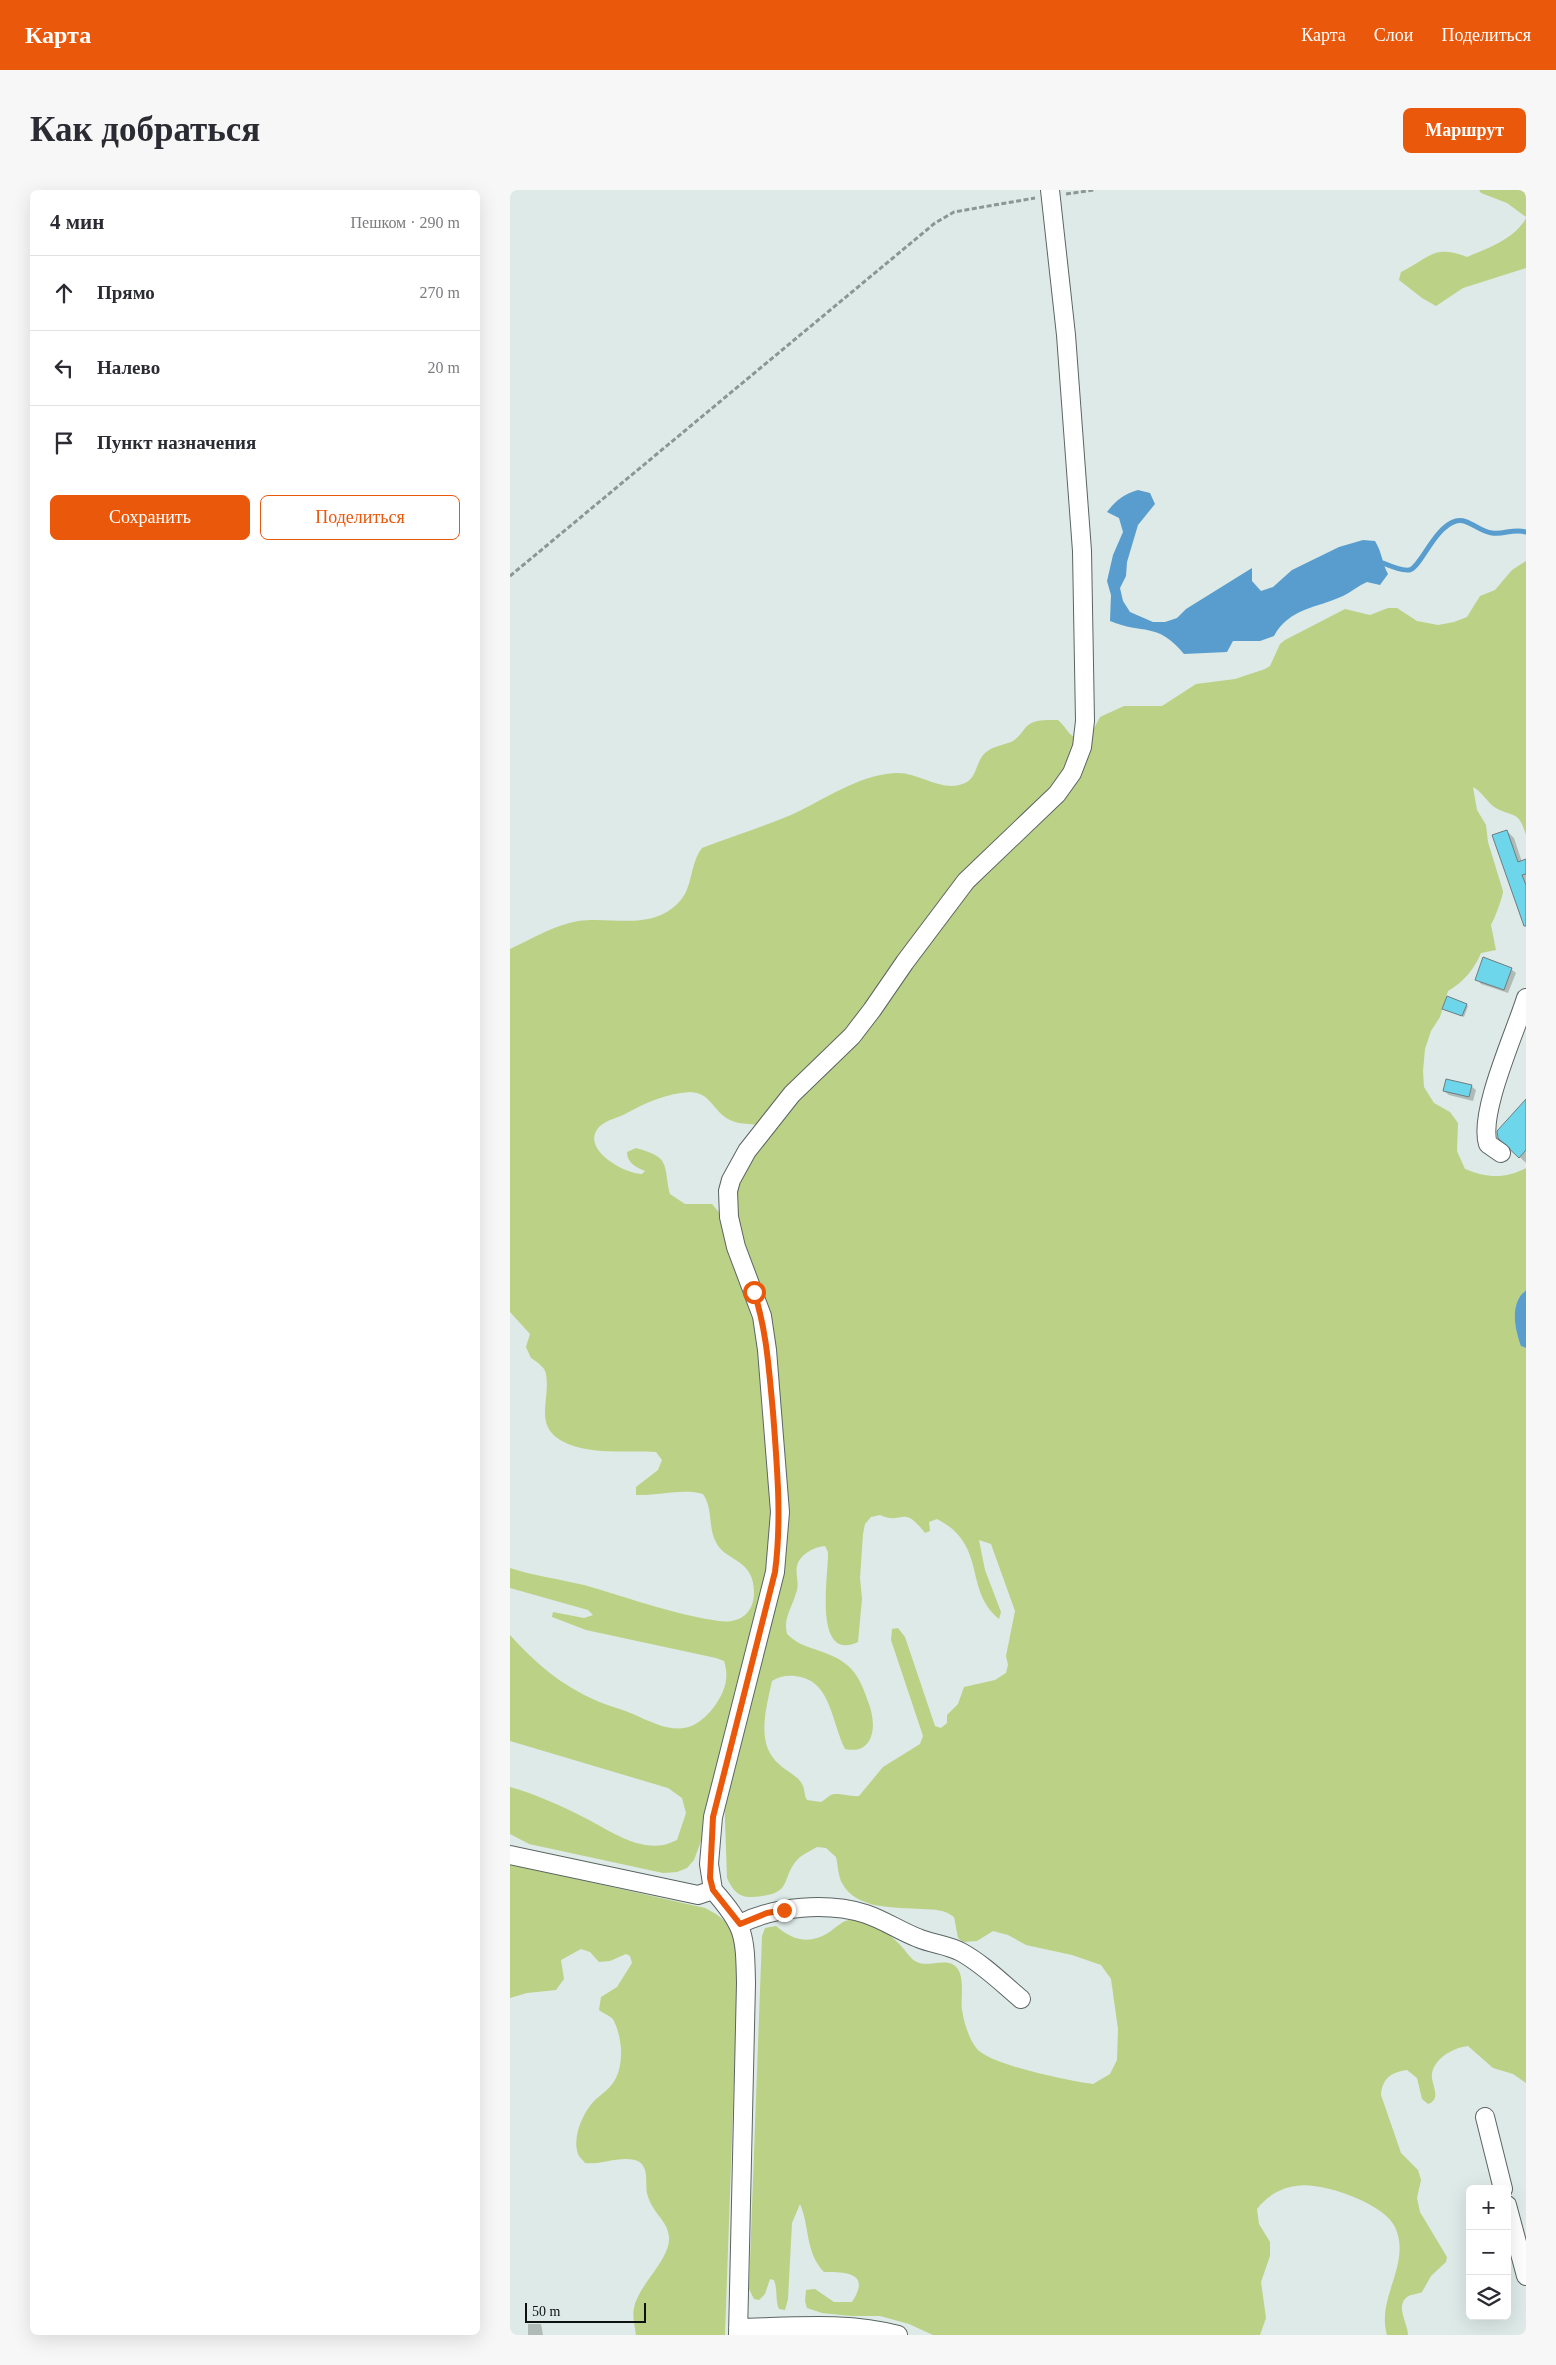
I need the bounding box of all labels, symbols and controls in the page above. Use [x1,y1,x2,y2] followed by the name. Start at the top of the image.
[25,22,91,48] text: Карта
[1301,25,1346,45] text: Карта
[1374,25,1413,45] text: Слои
[1441,25,1531,45] text: Поделиться
[1403,108,1526,153] button: Маршрут
[30,110,260,149] text: Как добраться
[50,210,104,234] text: 4 мин
[350,214,460,231] text: Пешком · 290 m
[50,279,78,307] icon: ahead
[97,282,155,303] text: Прямо
[420,284,460,301] text: 270 m
[50,354,78,382] icon: left
[97,357,160,378] text: Налево
[428,359,460,376] text: 20 m
[50,429,78,457] icon: arrive
[97,432,256,453] text: Пункт назначения
[50,495,250,540] button: Сохранить
[260,495,460,540] button: Поделиться
[743,1281,766,1304] route start
[773,1899,796,1922] route end
[1466,2185,1511,2320] map controls
[1466,2185,1511,2230] button: +
[1466,2230,1511,2275] button: −
[1466,2275,1511,2320] button: layers
[525,2300,646,2323] scale bar
[532,2304,560,2319] text: 50 m

